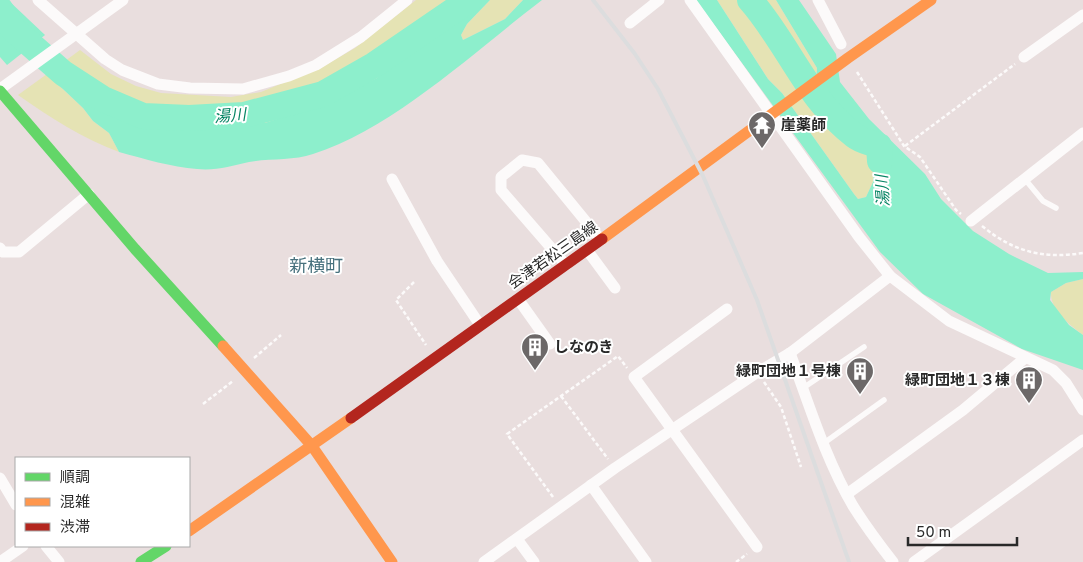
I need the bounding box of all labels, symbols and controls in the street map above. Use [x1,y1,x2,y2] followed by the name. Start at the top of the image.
[213,105,249,128] water label: 湯川
[747,110,777,149] temple icon: 崖薬師
[781,117,826,136] place label: 崖薬師
[873,172,895,208] water label: 湯川
[505,218,602,294] street label: 会津若松三島線
[289,256,343,279] district label: 新横町
[520,332,550,371] building icon: しなのき
[554,339,614,358] place label: しなのき
[845,356,875,395] building icon: 緑町団地１号棟
[736,362,841,382] place label: 緑町団地１号棟
[1014,365,1044,404] building icon: 緑町団地１３棟
[905,371,1010,391] place label: 緑町団地１３棟
[15,457,190,547] legend
[60,469,90,488] text: 順調
[60,494,90,513] text: 混雑
[908,514,1017,546] scale bar
[60,519,90,538] text: 渋滞
[916,524,951,543] text: 50 m

